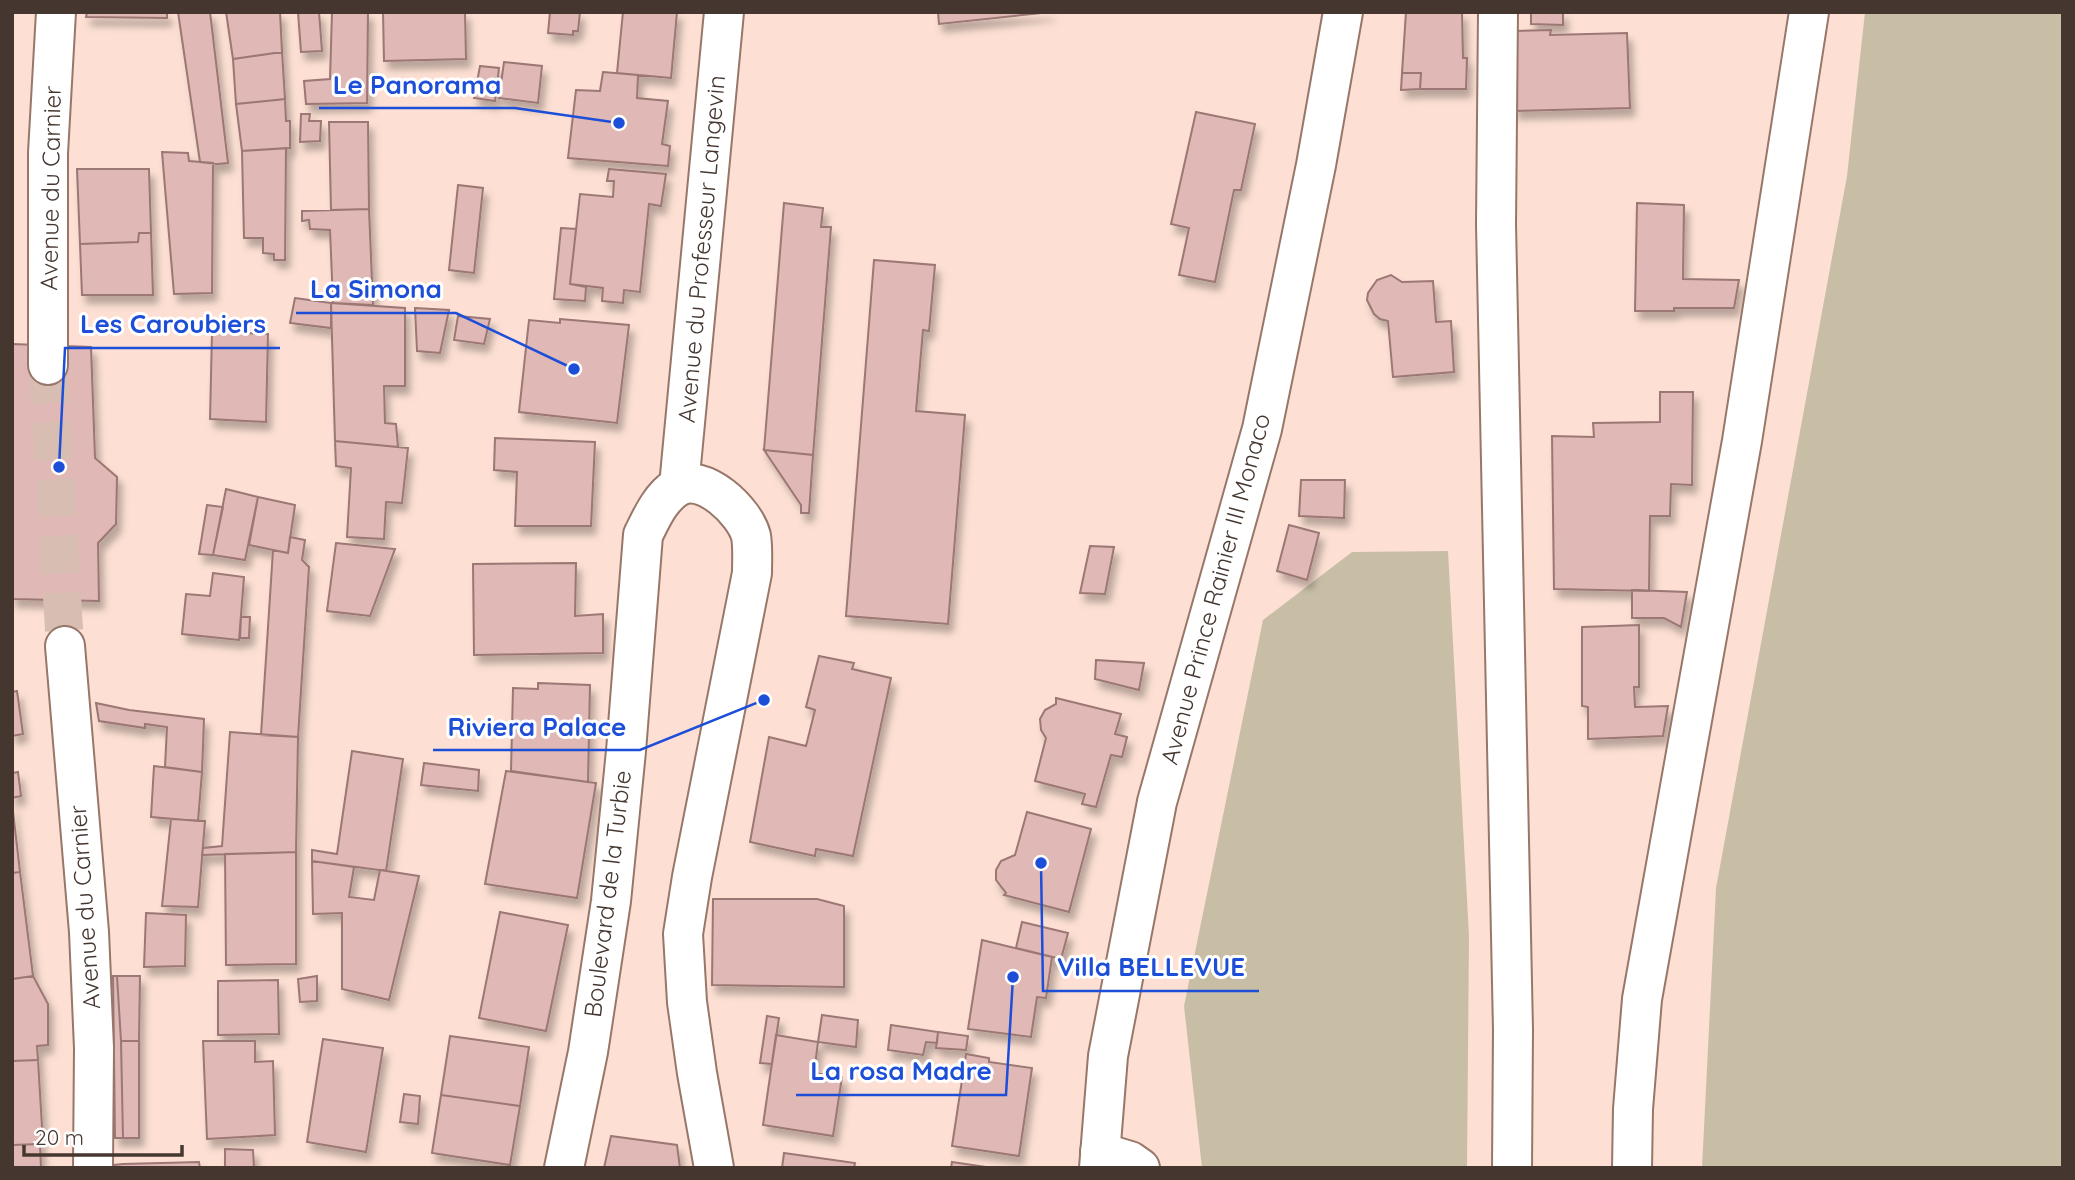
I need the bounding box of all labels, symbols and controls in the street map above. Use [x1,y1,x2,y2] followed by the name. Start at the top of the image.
[319,61,515,108] callout: Le Panorama
[333,68,501,101] text: Le Panorama
[671,74,731,424] street label: Avenue du Professeur Langevin
[33,85,67,291] street label: Avenue du Carnier
[296,266,456,313] callout: La Simona
[310,272,442,305] text: La Simona
[65,301,280,348] callout: Les Caroubiers
[80,307,266,340] text: Les Caroubiers
[1154,410,1276,768] street label: Avenue Prince Rainier III Monaco
[433,703,640,750] callout: Riviera Palace
[448,710,626,743] text: Riviera Palace
[577,769,637,1019] street label: Boulevard de la Turbie
[62,804,106,1010] street label: Avenue du Carnier
[1043,944,1259,991] callout: Villa BELLEVUE
[1057,950,1245,983] text: Villa BELLEVUE
[796,1048,1006,1095] callout: La rosa Madre
[810,1054,992,1087] text: La rosa Madre
[24,1114,182,1158] scale bar
[35,1124,84,1150] text: 20 m

